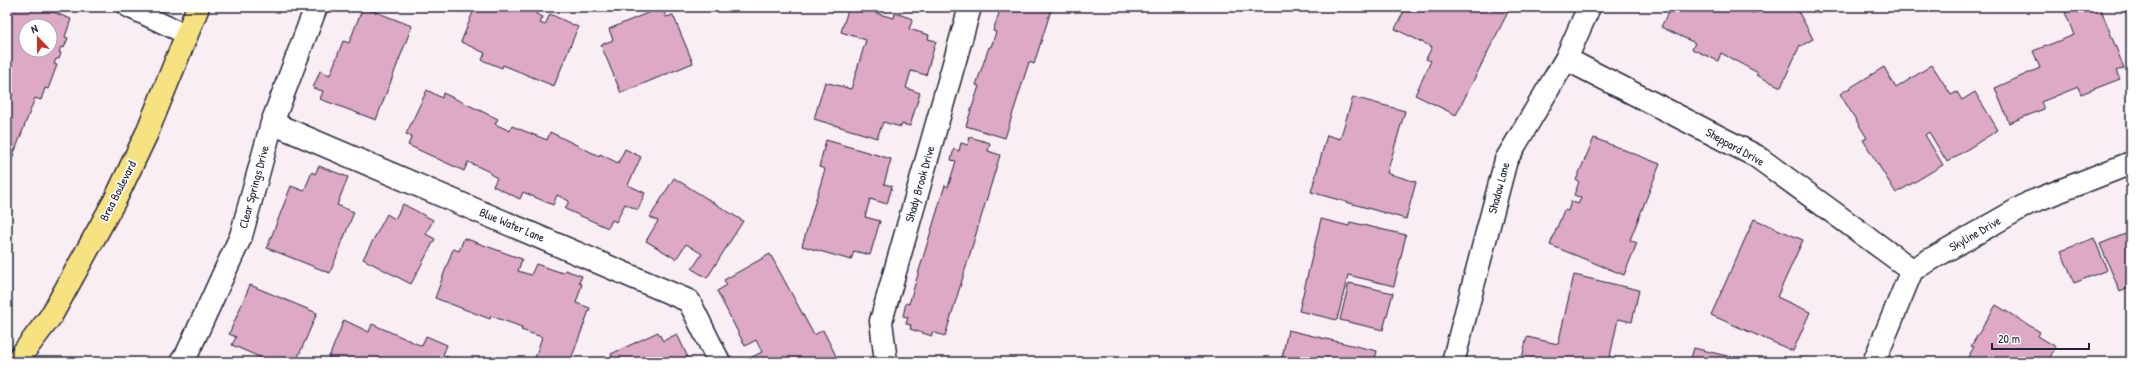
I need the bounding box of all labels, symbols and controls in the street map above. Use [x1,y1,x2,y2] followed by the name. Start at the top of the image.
[18,18,58,58] north arrow
[29,21,40,36] text: N
[1703,123,1768,170] street label: Sheppard Drive
[234,143,273,230] street label: Clear Springs Drive
[901,144,939,224] street label: Shady Brook Drive
[95,157,140,224] street label: Brea Boulevard
[1484,160,1514,215] street label: Shadow Lane
[477,203,548,246] street label: Blue Water Lane
[1946,212,2004,255] street label: Skyline Drive
[1992,325,2089,351] scale bar
[1998,330,2020,347] text: 20 m

